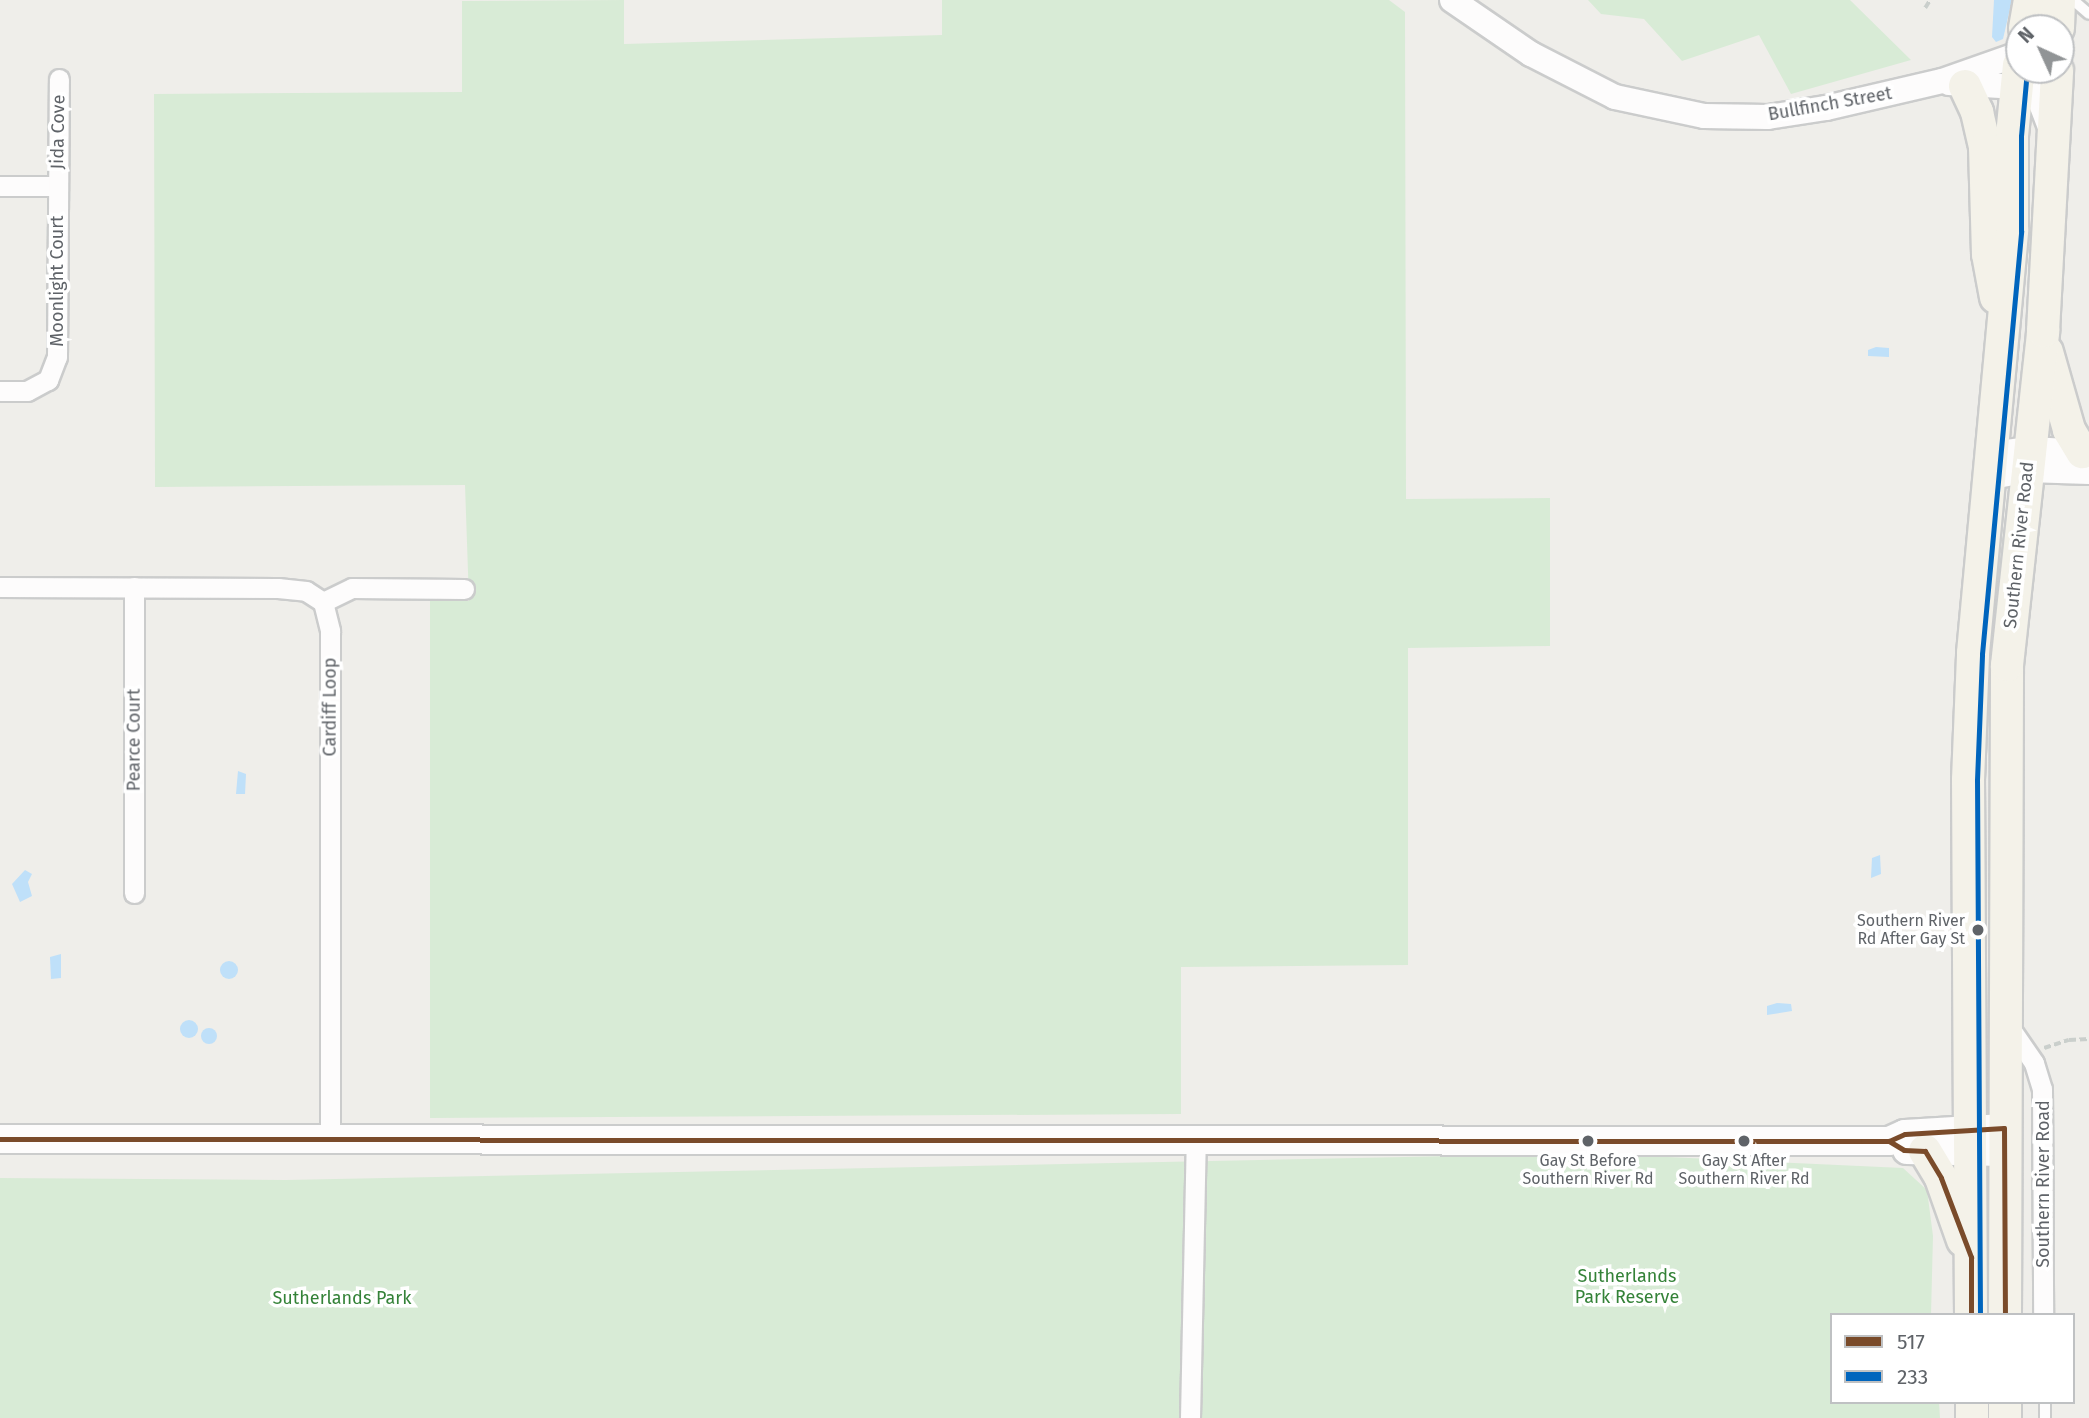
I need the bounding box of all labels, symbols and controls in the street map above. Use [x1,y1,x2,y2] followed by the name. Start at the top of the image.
[2005,14,2075,84] north arrow
[2014,23,2039,48] text: N
[1766,82,1894,126] street label: Bullfinch Street
[47,94,69,170] street label: Jida Cove
[46,215,68,347] street label: Moonlight Court
[1999,460,2039,630] street label: Southern River Road
[319,658,341,756] street label: Cardiff Loop
[123,689,145,791] street label: Pearce Court
[1857,911,1965,949] place label: Southern River Rd After Gay St
[1971,923,1985,937] marker: Southern River Rd After Gay St
[2032,1100,2054,1268] street label: Southern River Road
[1581,1134,1595,1148] marker: Gay St Before Southern River Rd
[1737,1134,1751,1148] marker: Gay St After Southern River Rd
[1522,1151,1654,1189] place label: Gay St Before Southern River Rd
[1678,1151,1810,1189] place label: Gay St After Southern River Rd
[1575,1266,1679,1308] park label: Sutherlands Park Reserve
[273,1287,411,1309] park label: Sutherlands Park
[1830,1313,2075,1404] legend
[1897,1329,1925,1355] text: 517
[1897,1364,1928,1390] text: 233

